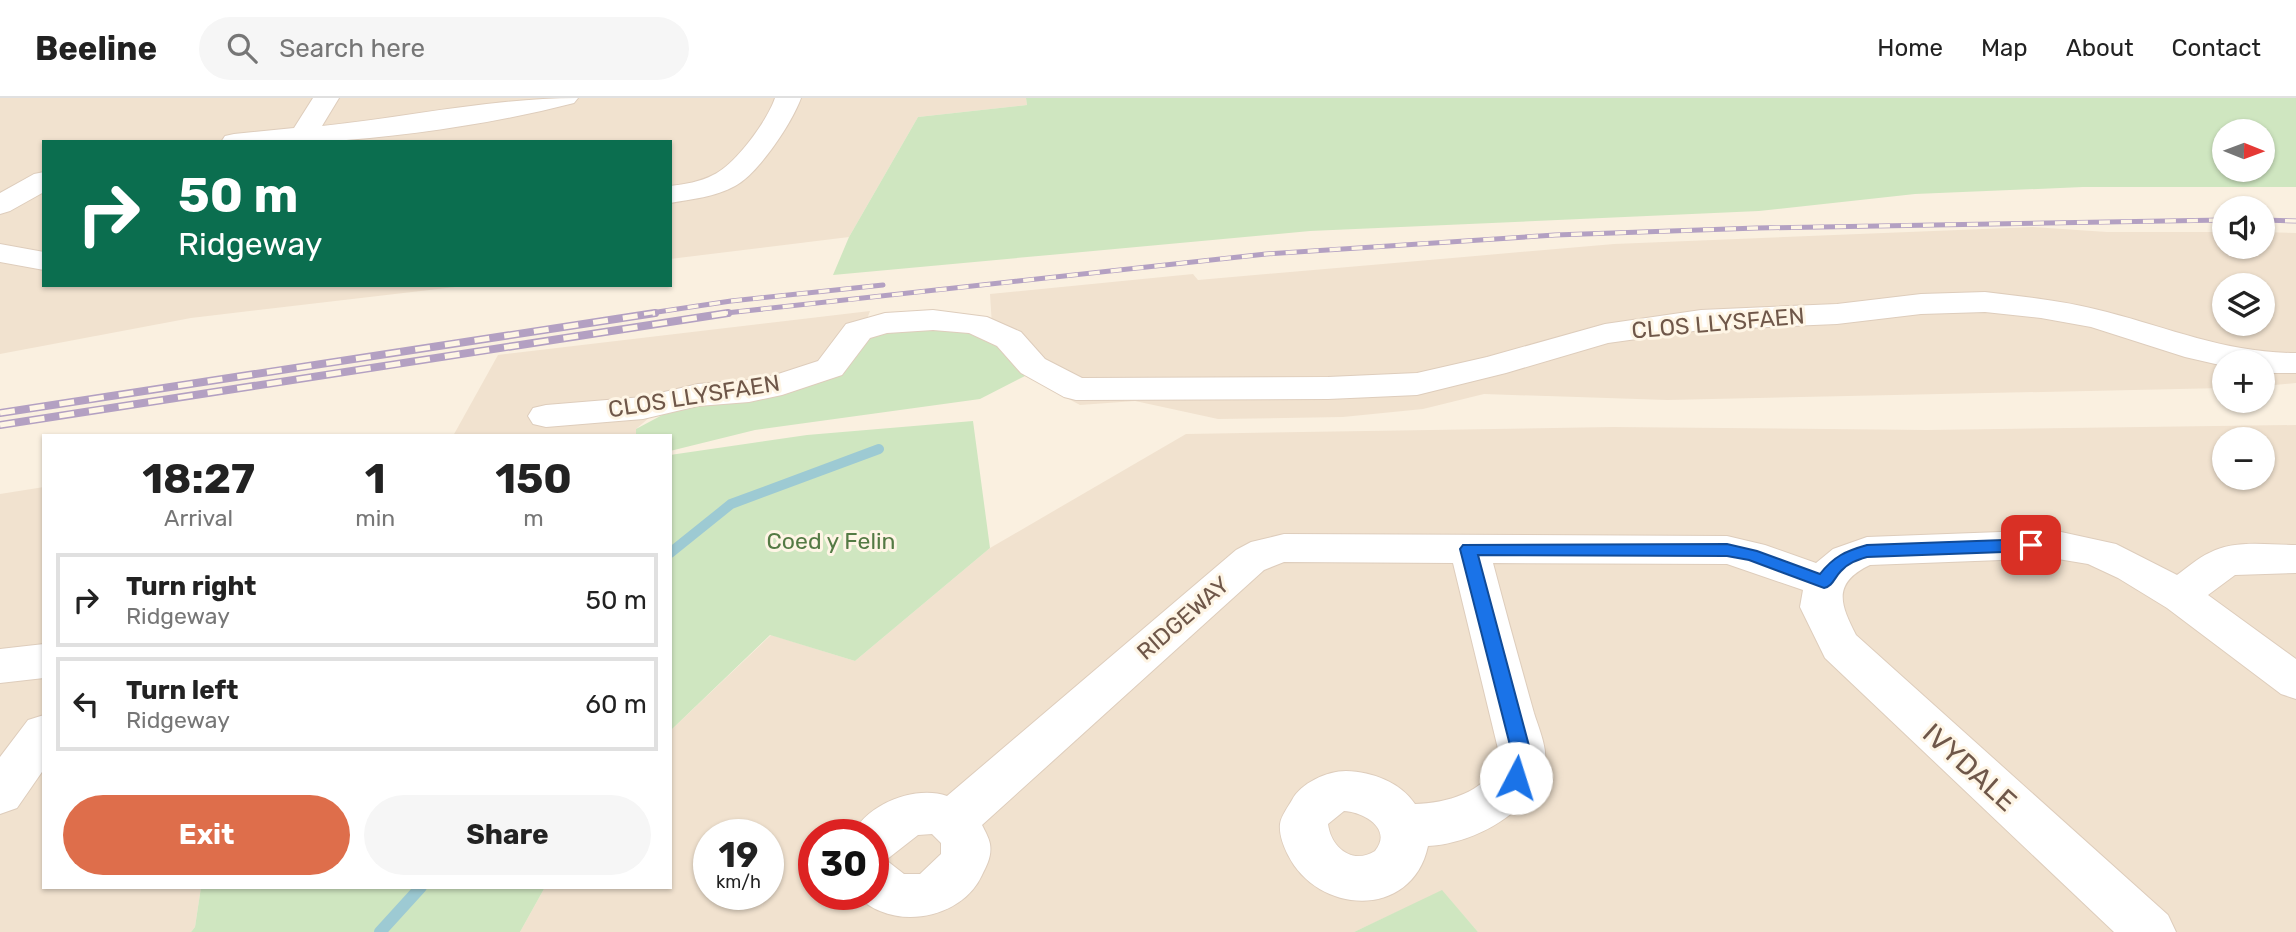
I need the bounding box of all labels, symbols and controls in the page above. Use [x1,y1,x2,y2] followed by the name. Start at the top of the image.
[199,17,689,80] search box
[35,29,157,68] text: Beeline
[223,29,261,67] icon: search
[279,33,425,64] text: Search here
[1877,34,1943,62] text: Home
[1981,34,2028,62] text: Map
[2066,34,2134,62] text: About
[2172,34,2261,62] text: Contact
[2212,119,2275,182] north arrow
[2212,119,2275,490] map controls
[178,166,298,224] text: 50 m
[63,168,154,259] icon: right
[2212,196,2275,259] button: sound
[178,225,322,263] text: Ridgeway
[2212,273,2275,336] button: layers
[1630,301,1806,345] street label: CLOS LLYSFAEN
[2212,350,2275,413] button: +
[606,369,782,423] street label: CLOS LLYSFAEN
[2212,427,2275,490] button: −
[142,454,255,504] text: 18:27
[365,454,386,504] text: 1
[495,454,572,504] text: 150
[164,504,233,532] text: Arrival
[355,504,395,532] text: min
[523,504,544,532] text: m
[2001,515,2061,575] pin
[2012,526,2050,564] icon: arrive
[767,527,895,555] park label: Coed y Felin
[1131,570,1235,666] street label: RIDGEWAY
[126,571,256,602] text: Turn right
[67,581,105,619] icon: right
[586,585,647,616] text: 50 m
[126,602,230,630] text: Ridgeway
[126,675,238,706] text: Turn left
[67,685,105,723] icon: left
[585,689,647,720] text: 60 m
[126,706,230,734] text: Ridgeway
[1916,717,2023,818] street label: IVYDALE
[1479,741,1553,815] position arrow
[63,795,350,875] button: Exit
[364,795,651,875] button: Share
[798,819,889,910] speed limit sign: 30
[719,834,758,876] text: 19
[716,871,761,893] text: km/h

